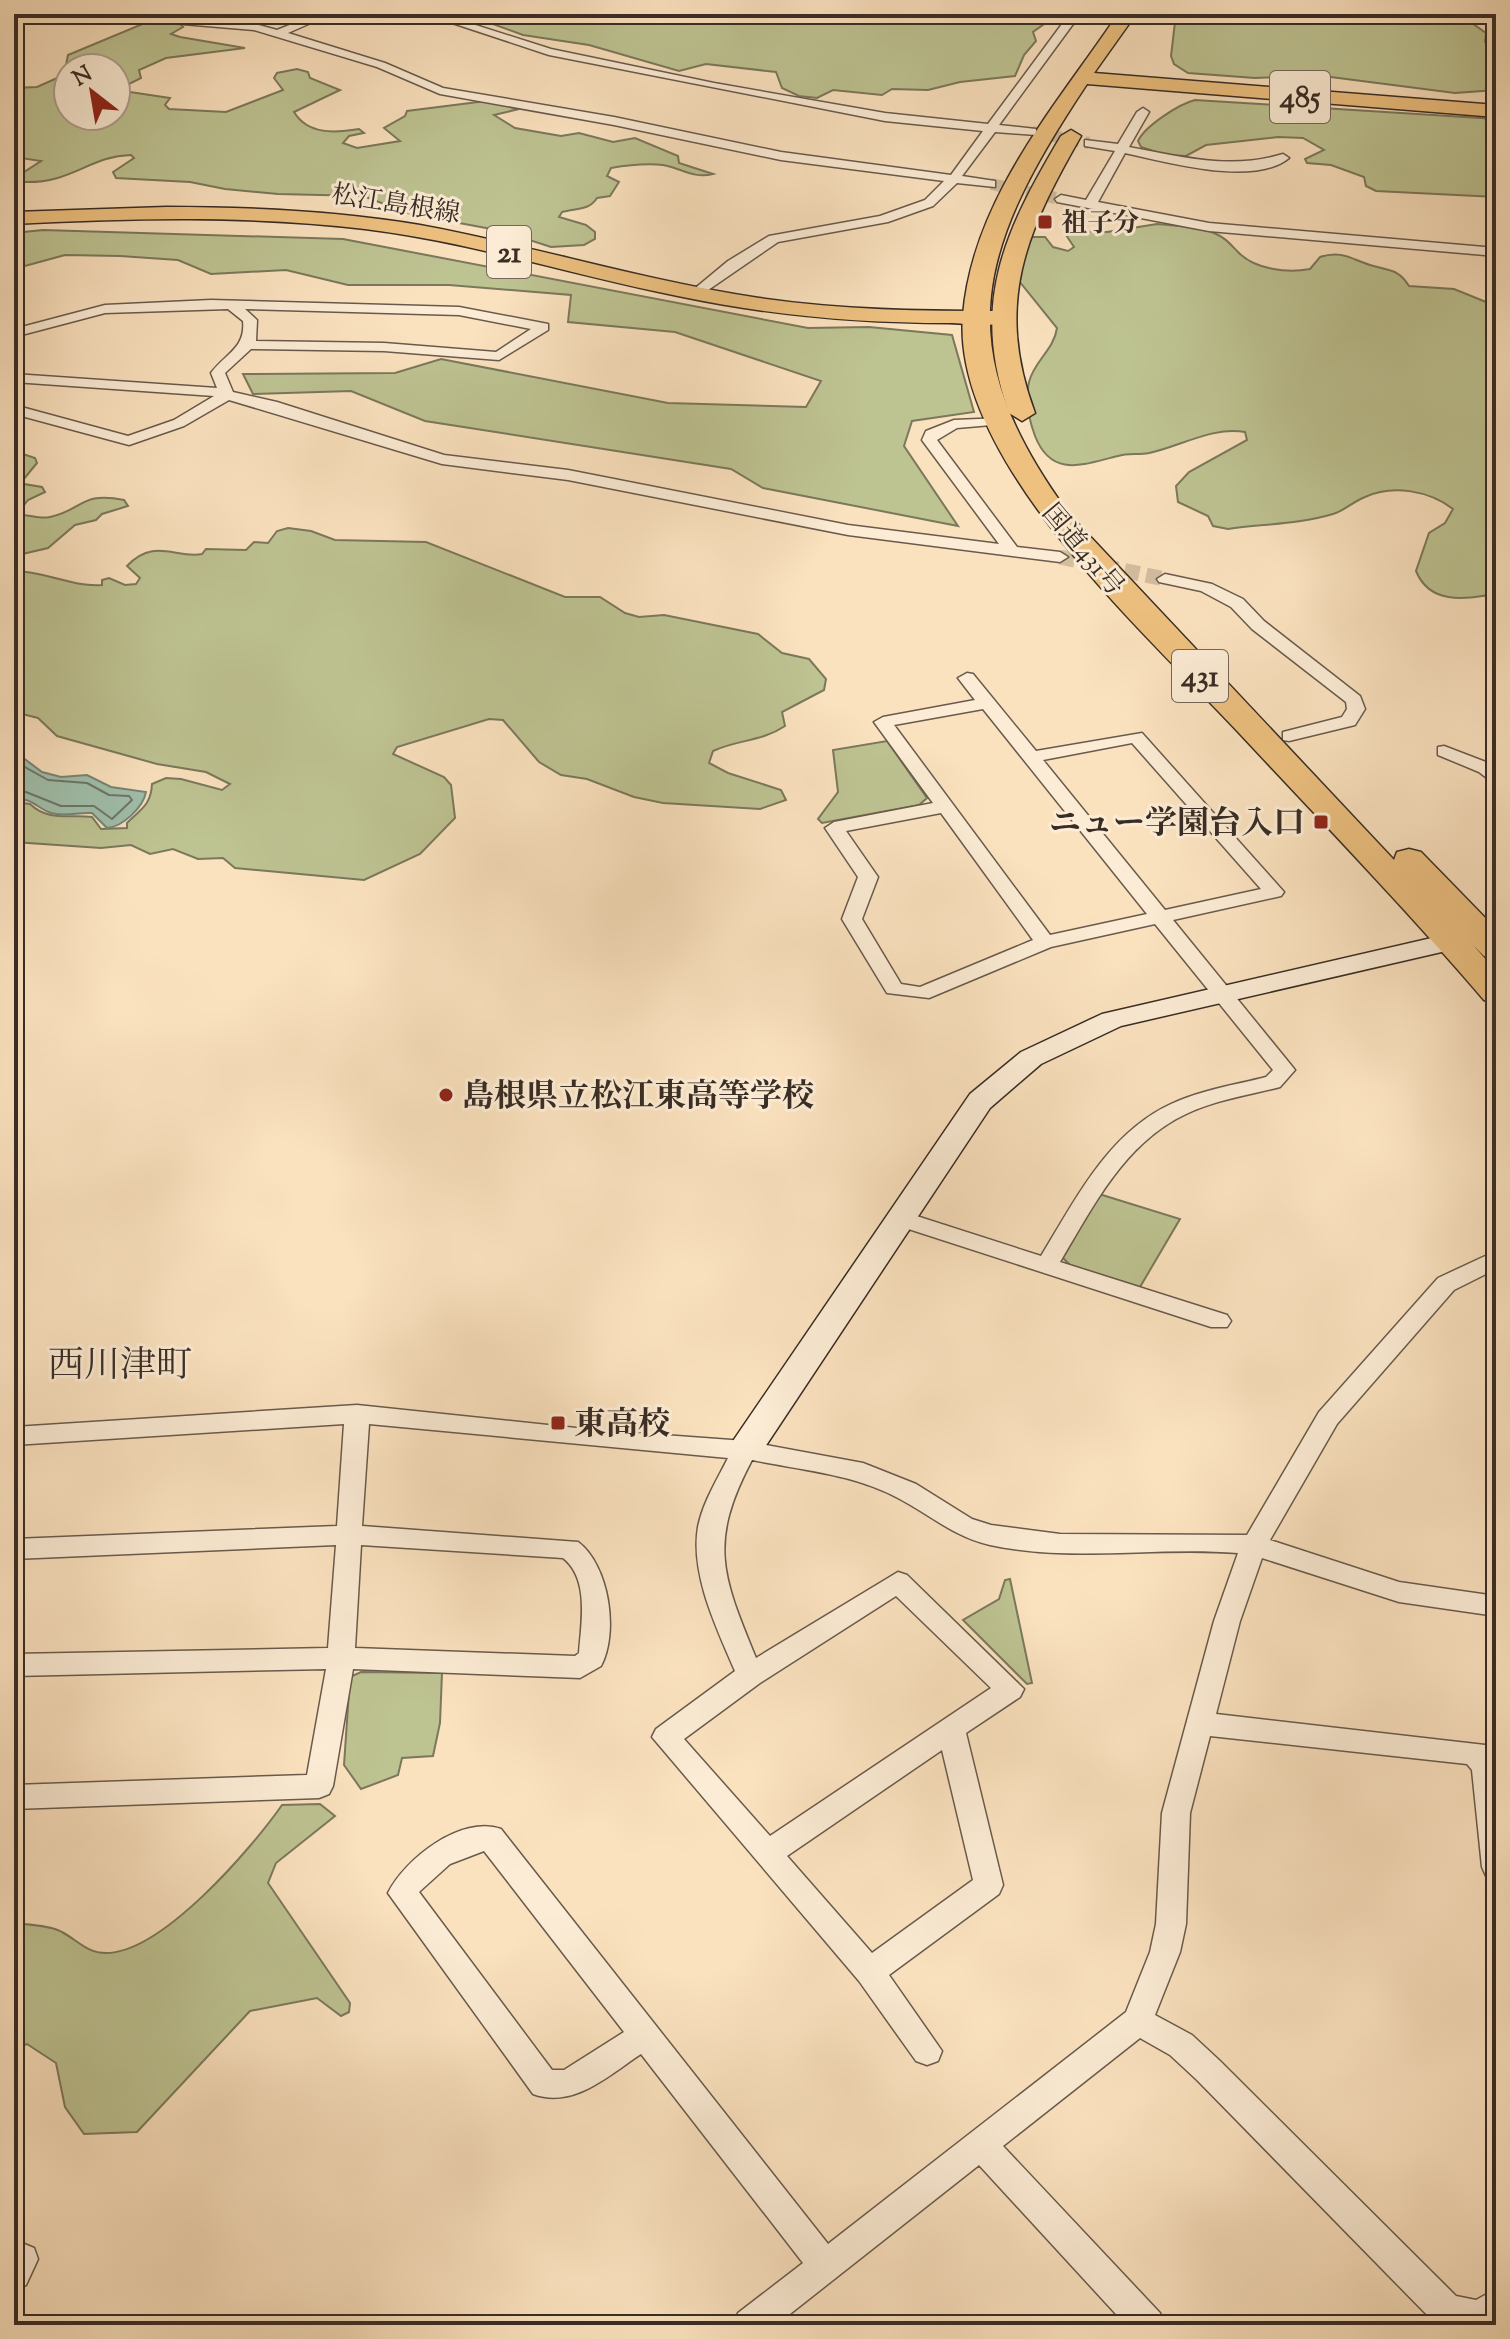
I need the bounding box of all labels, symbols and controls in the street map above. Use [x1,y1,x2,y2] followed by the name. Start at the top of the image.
[52,52,132,132] north arrow
[67,59,99,96] text: N
[1270,71,1330,123] road number: 485
[329,177,463,234] street label: 松江島根線
[1061,206,1139,243] place label: 祖子分
[1036,213,1054,231] marker: 祖子分
[487,226,531,278] road number: 21
[1032,496,1132,605] street label: 国道431号
[1172,650,1228,702] road number: 431
[1049,802,1305,848] place label: ニュー学園台入口
[1312,813,1330,831] marker: ニュー学園台入口
[462,1075,814,1121] place label: 島根県立松江東高等学校
[437,1086,455,1104] marker: 島根県立松江東高等学校
[48,1341,192,1393] district label: 西川津町
[574,1403,670,1449] place label: 東高校
[549,1414,567,1432] marker: 東高校

